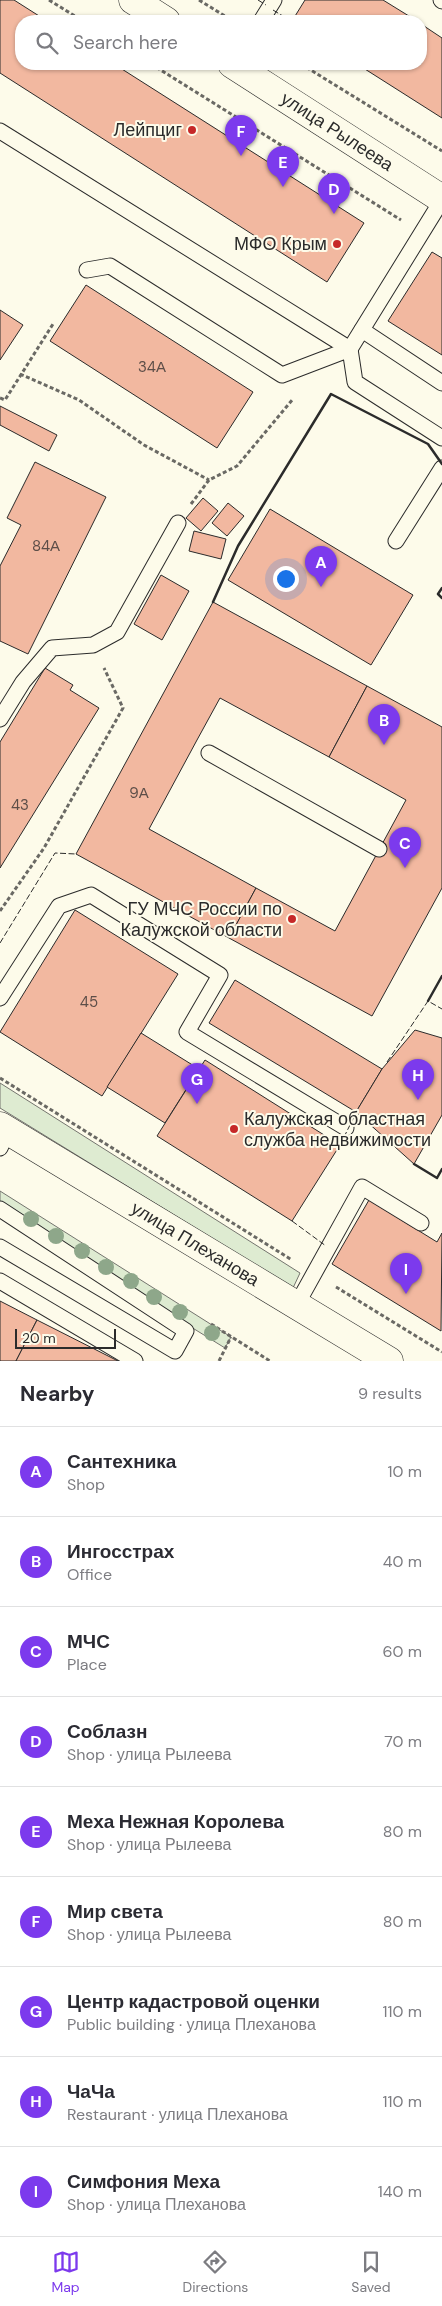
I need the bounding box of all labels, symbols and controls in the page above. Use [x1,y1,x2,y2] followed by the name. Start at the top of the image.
[15,15,427,70] search box
[33,29,61,57] icon: search
[73,30,178,55] text: Search here
[276,87,399,177] street label: улица Рылеева
[225,115,257,156] pin: F
[113,118,182,142] place label: Лейпциг
[186,124,198,136] marker: Лейпциг
[267,146,299,187] pin: E
[318,173,350,214] pin: D
[234,232,327,256] place label: МФО Крым
[331,238,343,250] marker: МФО Крым
[138,357,166,377] house number: 34А
[32,536,60,556] house number: 84А
[305,546,337,587] pin: A
[273,566,299,592] your location
[368,704,400,745] pin: B
[129,783,149,803] house number: 9А
[11,795,29,815] house number: 43
[389,827,421,868] pin: C
[121,897,282,942] place label: ГУ МЧС России по Калужской области
[286,913,298,925] marker: ГУ МЧС России по Калужской области
[80,992,98,1012] house number: 45
[402,1059,434,1100] pin: H
[181,1063,213,1104] pin: G
[244,1107,431,1152] place label: Калужская областная служба недвижимости
[228,1123,240,1135] marker: Калужская областная служба недвижимости
[127,1196,265,1292] street label: улица Плеханова
[390,1253,422,1294] pin: I
[15,1326,116,1349] scale bar
[22,1329,56,1347] text: 20 m
[20,1380,94,1408] text: Nearby
[358,1383,422,1404] text: 9 results
[67,1449,176,1474] text: Сантехника
[30,1461,42,1482] text: A
[388,1461,422,1482] text: 10 m
[67,1474,105,1495] text: Shop
[67,1539,174,1564] text: Ингосстрах
[31,1551,41,1572] text: B
[383,1551,422,1572] text: 40 m
[67,1564,112,1585] text: Office
[67,1629,110,1654] text: МЧС
[30,1641,42,1662] text: C
[382,1641,422,1662] text: 60 m
[67,1654,107,1675] text: Place
[67,1719,147,1744] text: Соблазн
[30,1731,42,1752] text: D
[384,1731,422,1752] text: 70 m
[67,1744,231,1765] text: Shop · улица Рылеева
[67,1809,284,1834] text: Меха Нежная Королева
[31,1821,41,1842] text: E
[383,1821,422,1842] text: 80 m
[67,1834,231,1855] text: Shop · улица Рылеева
[67,1899,163,1924] text: Мир света
[32,1911,40,1932] text: F
[383,1911,422,1932] text: 80 m
[67,1924,231,1945] text: Shop · улица Рылеева
[67,1989,320,2014] text: Центр кадастровой оценки
[30,2001,42,2022] text: G
[383,2001,422,2022] text: 110 m
[67,2014,316,2035] text: Public building · улица Плеханова
[67,2079,115,2104] text: ЧаЧа
[30,2091,42,2112] text: H
[383,2091,422,2112] text: 110 m
[67,2104,288,2125] text: Restaurant · улица Плеханова
[67,2169,220,2194] text: Симфония Меха
[34,2181,38,2202] text: I
[378,2181,422,2202] text: 140 m
[67,2194,246,2215] text: Shop · улица Плеханова
[51,2248,80,2296] tab: Map
[183,2248,248,2296] tab: Directions
[351,2248,391,2296] tab: Saved

